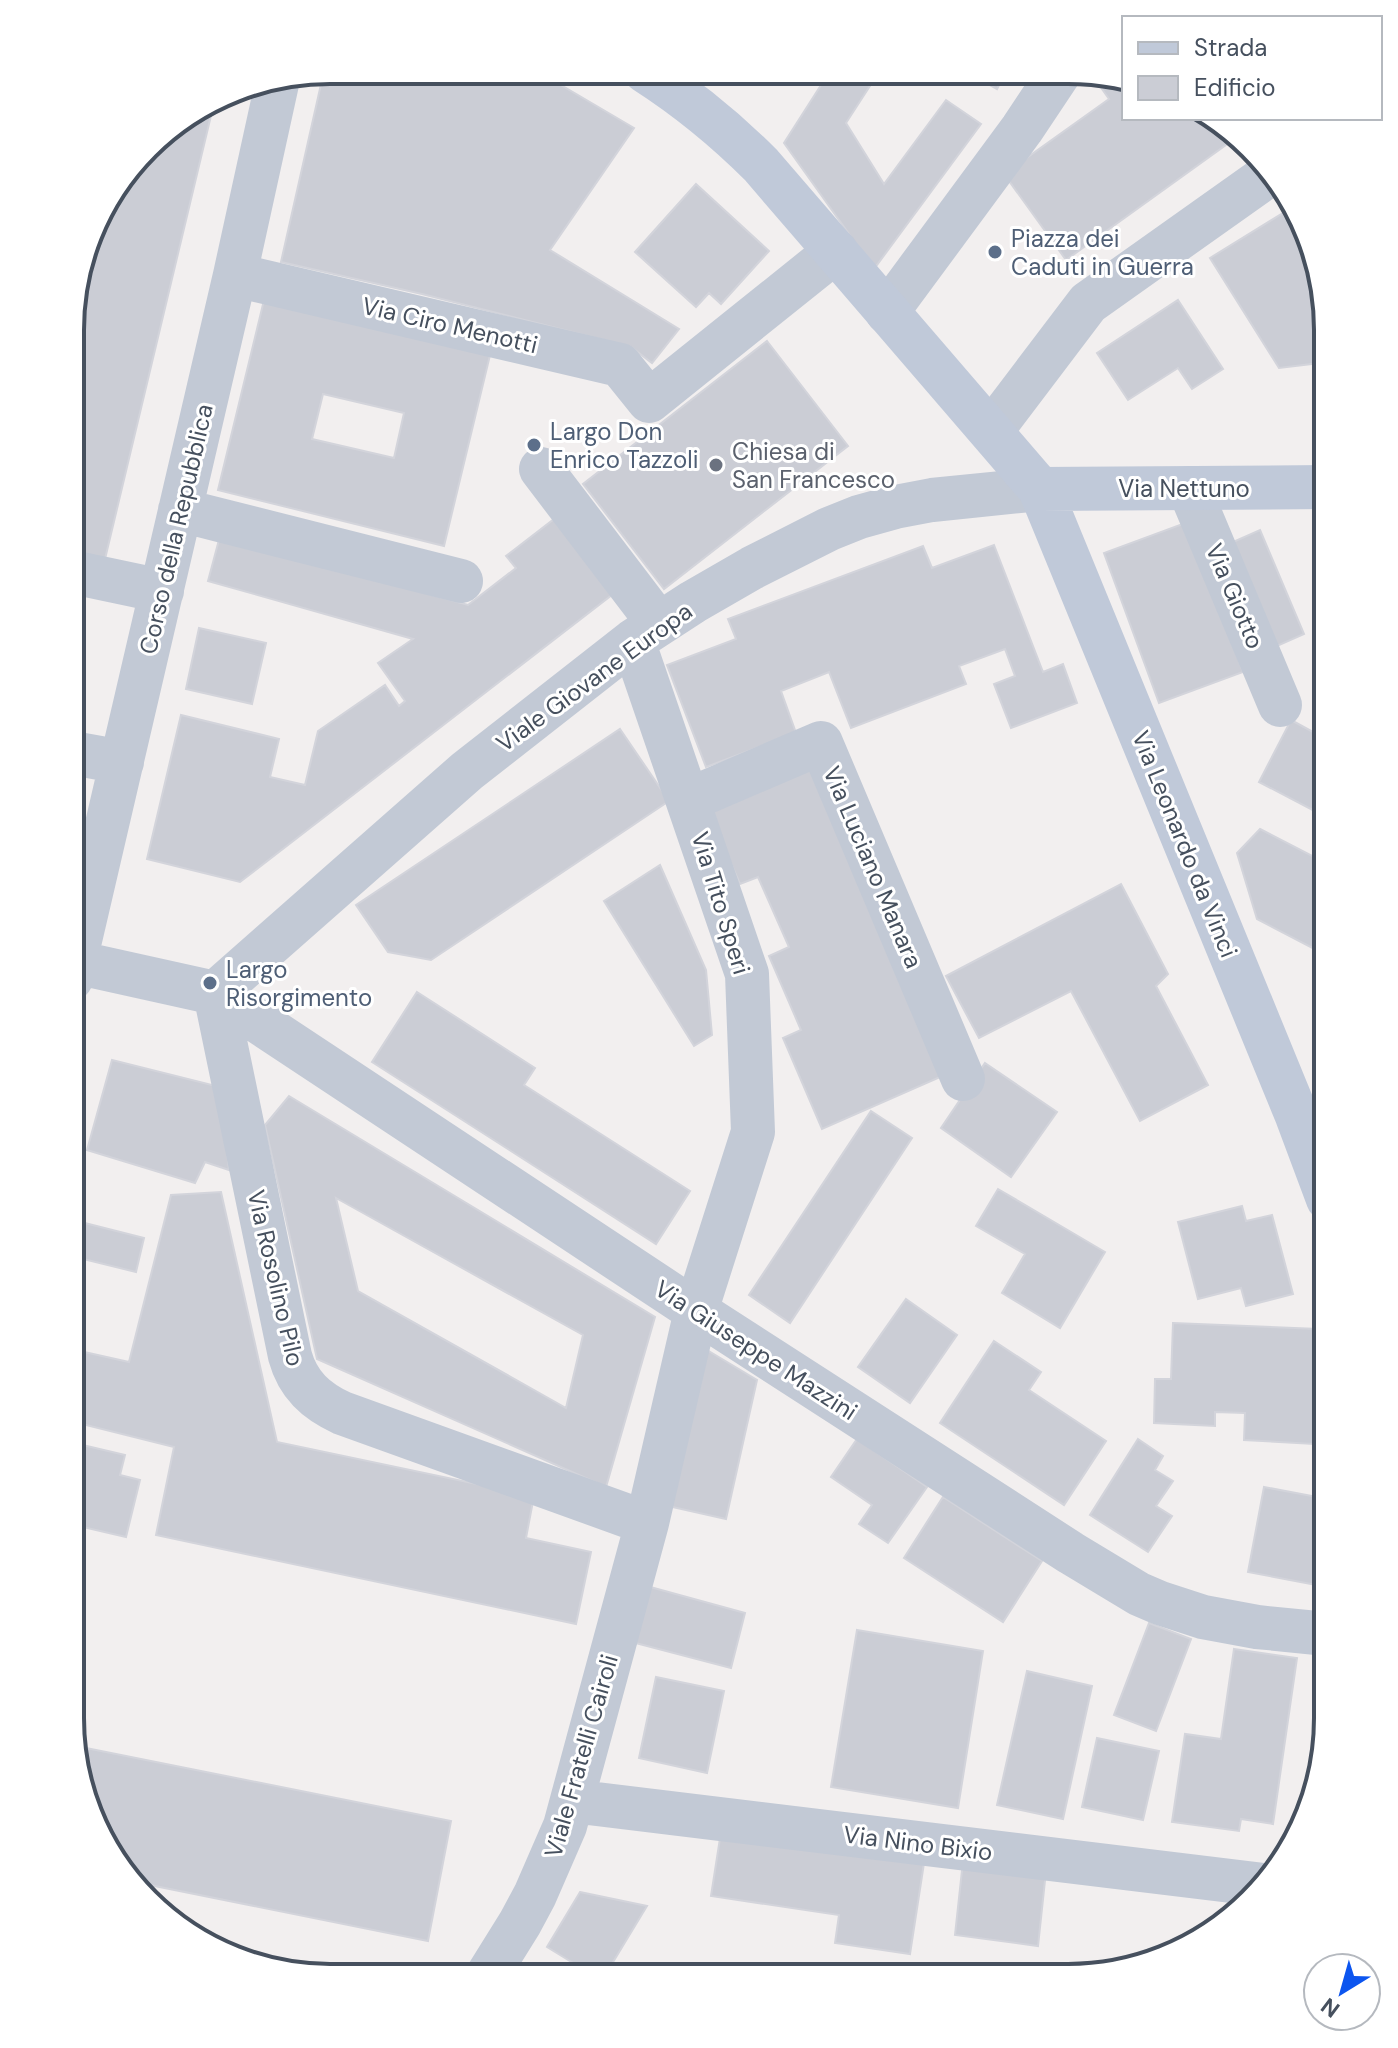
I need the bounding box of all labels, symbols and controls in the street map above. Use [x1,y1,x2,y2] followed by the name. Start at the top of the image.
[1122,16,1382,120] legend
[1194,32,1267,63] text: Strada
[1194,72,1276,103] text: Edificio
[1011,223,1194,282] place label: Piazza dei Caduti in Guerra
[986,243,1004,261] marker: Piazza dei Caduti in Guerra
[359,290,541,360] street label: Via Ciro Menotti
[132,401,220,657] street label: Corso della Repubblica
[550,416,698,475] place label: Largo Don Enrico Tazzoli
[525,436,543,454] marker: Largo Don Enrico Tazzoli
[732,436,895,495] place label: Chiesa di San Francesco
[707,456,725,474] marker: Chiesa di San Francesco
[1118,473,1250,504] street label: Via Nettuno
[1199,539,1271,653] street label: Via Giotto
[490,595,698,759] street label: Viale Giovane Europa
[1125,726,1245,962] street label: Via Leonardo da Vinci
[816,761,930,973] street label: Via Luciano Manara
[685,828,757,978] street label: Via Tito Speri
[226,954,372,1013] place label: Largo Risorgimento
[201,974,219,992] marker: Largo Risorgimento
[241,1187,311,1369] street label: Via Rosolino Pilo
[649,1273,863,1427] street label: Via Giuseppe Mazzini
[537,1651,625,1861] street label: Viale Fratelli Cairoli
[842,1818,994,1868] street label: Via Nino Bixio
[1302,1952,1382,2032] north arrow
[1315,1991,1345,2024] text: N

